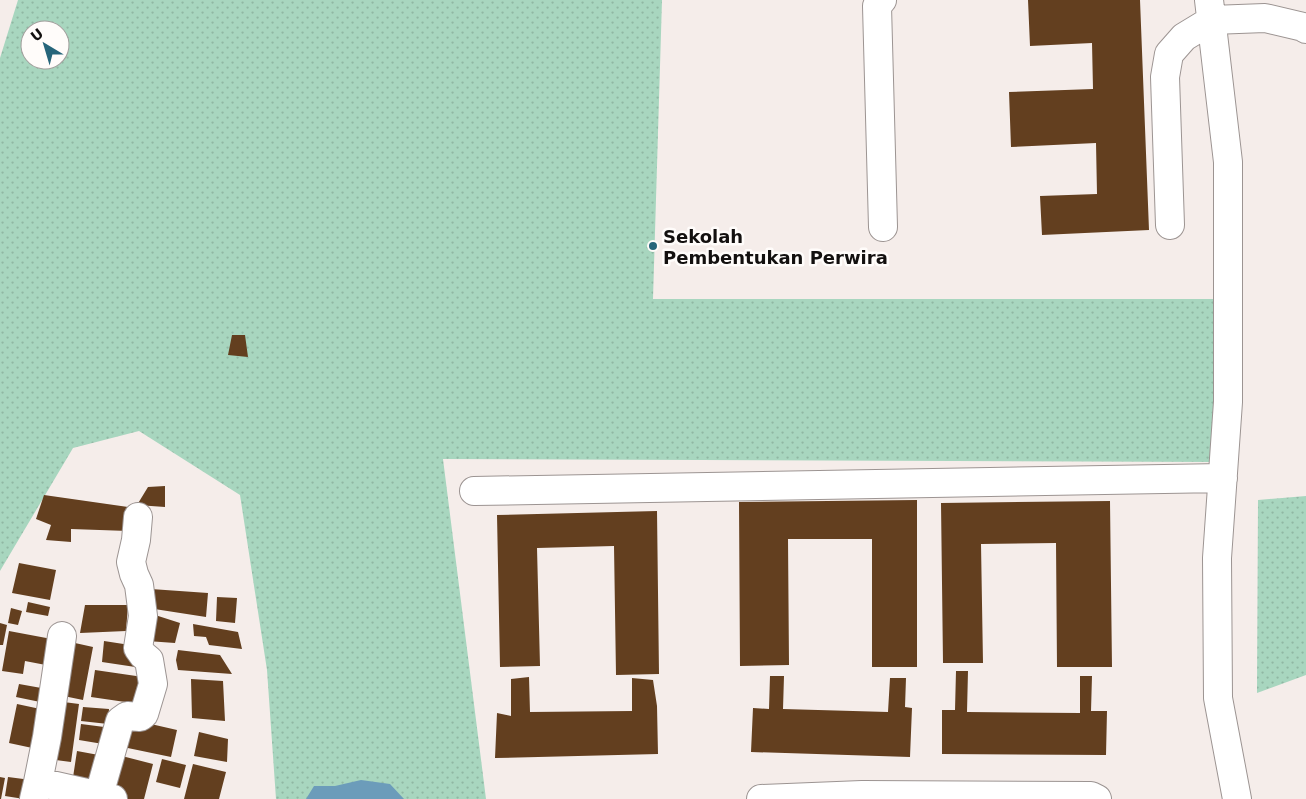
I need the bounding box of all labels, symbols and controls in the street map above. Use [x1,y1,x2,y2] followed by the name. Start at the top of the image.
[20,20,70,70] north arrow
[28,25,46,45] text: U
[663,226,888,268] place label: Sekolah Pembentukan Perwira
[647,240,659,252] marker: Sekolah Pembentukan Perwira

